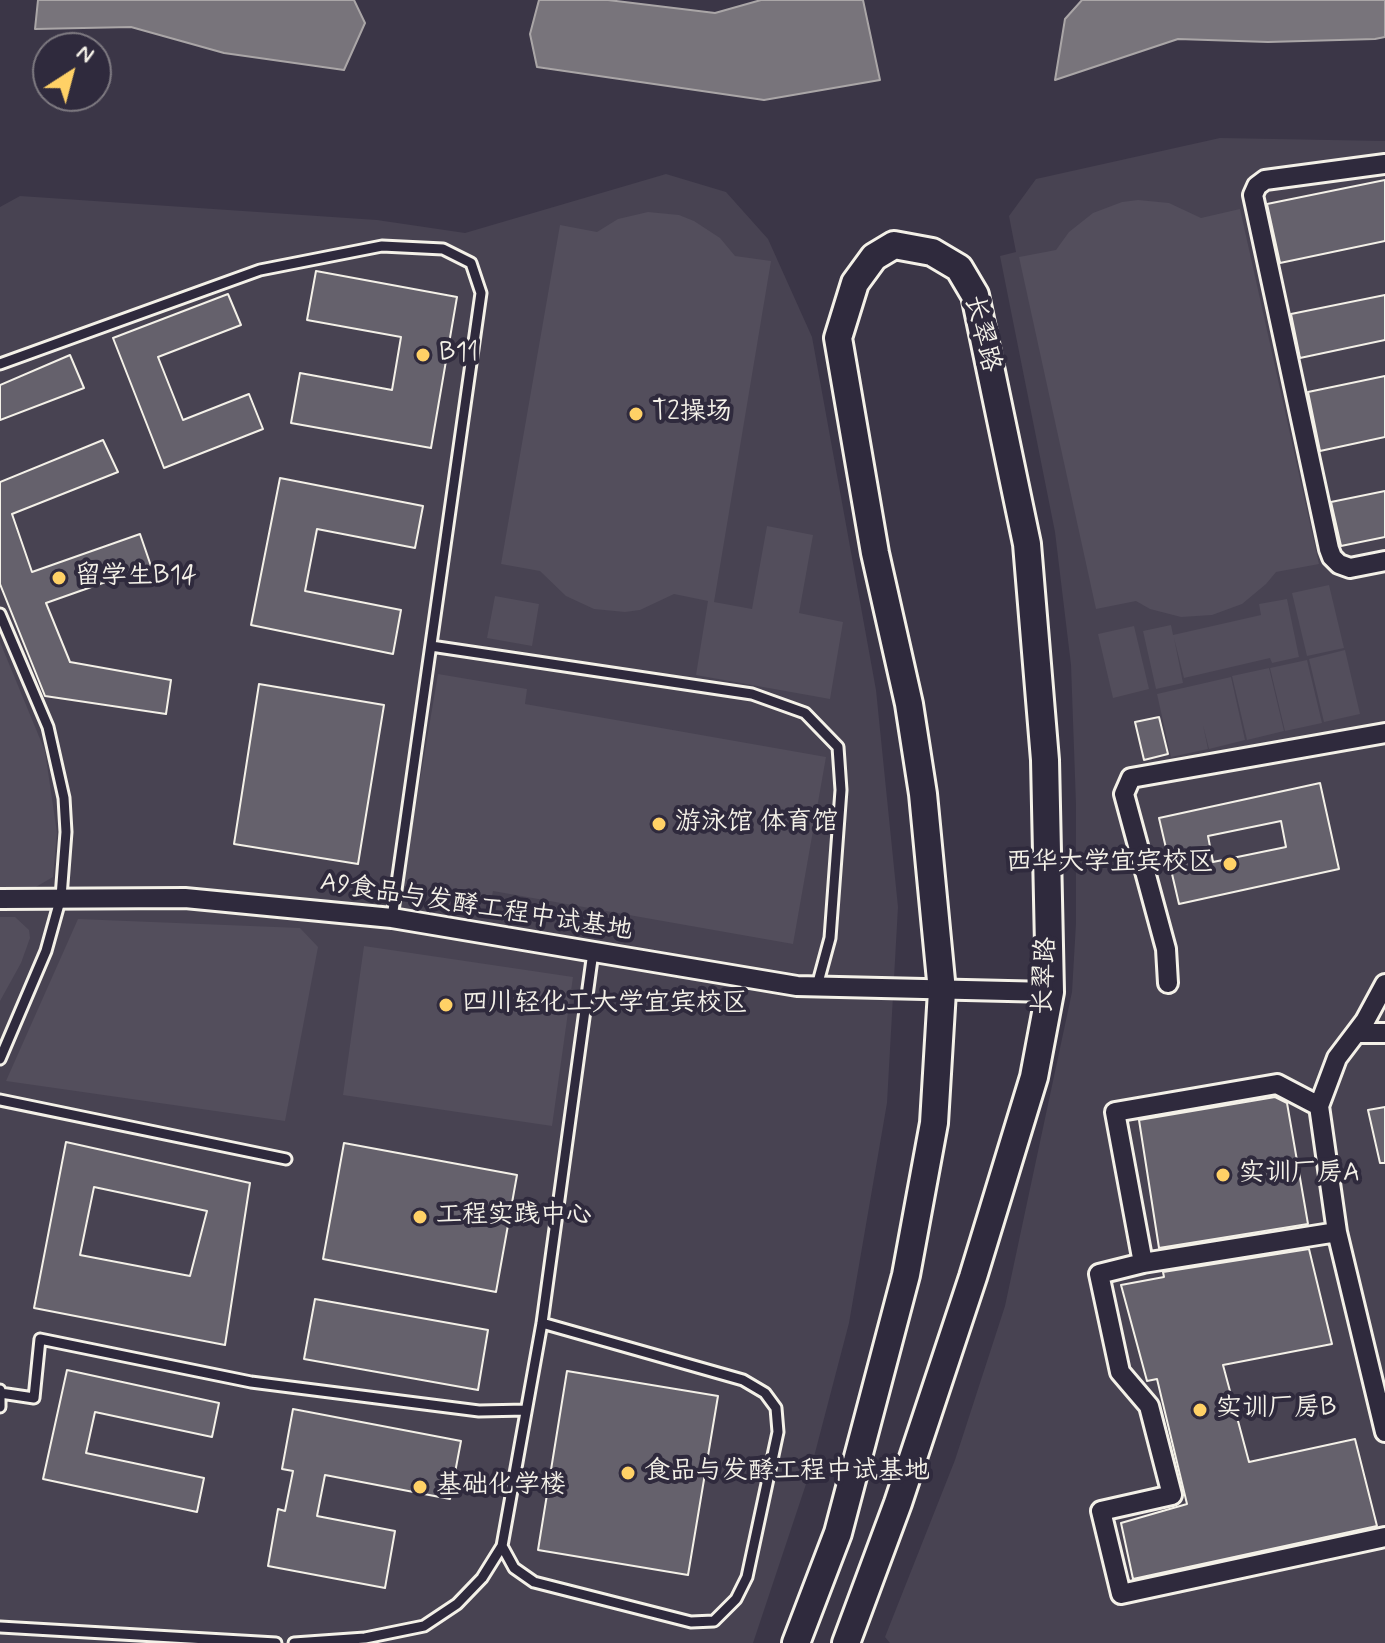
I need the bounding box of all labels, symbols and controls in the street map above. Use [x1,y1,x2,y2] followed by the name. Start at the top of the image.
[32,32,112,112] north arrow
[71,39,99,70] text: N
[956,292,1006,376] street label: 长翠路
[439,339,478,371] place label: B11
[414,346,432,364] marker: B11
[652,398,732,430] place label: T2操场
[627,405,645,423] marker: T2操场
[75,562,197,594] place label: 留学生B14
[50,569,68,587] marker: 留学生B14
[675,808,838,840] place label: 游泳馆 体育馆
[650,815,668,833] marker: 游泳馆 体育馆
[1006,848,1214,880] place label: 西华大学宜宾校区
[1221,855,1239,873] marker: 西华大学宜宾校区
[318,868,634,948] street label: A9食品与发酵工程中试基地
[1028,936,1064,1016] street label: 长翠路
[462,989,748,1021] place label: 四川轻化工大学宜宾校区
[437,996,455,1014] marker: 四川轻化工大学宜宾校区
[1239,1159,1360,1191] place label: 实训厂房A
[1214,1166,1232,1184] marker: 实训厂房A
[436,1201,592,1233] place label: 工程实践中心
[411,1208,429,1226] marker: 工程实践中心
[1216,1394,1336,1426] place label: 实训厂房B
[1191,1401,1209,1419] marker: 实训厂房B
[644,1457,930,1489] place label: 食品与发酵工程中试基地
[619,1464,637,1482] marker: 食品与发酵工程中试基地
[436,1471,566,1503] place label: 基础化学楼
[411,1478,429,1496] marker: 基础化学楼

